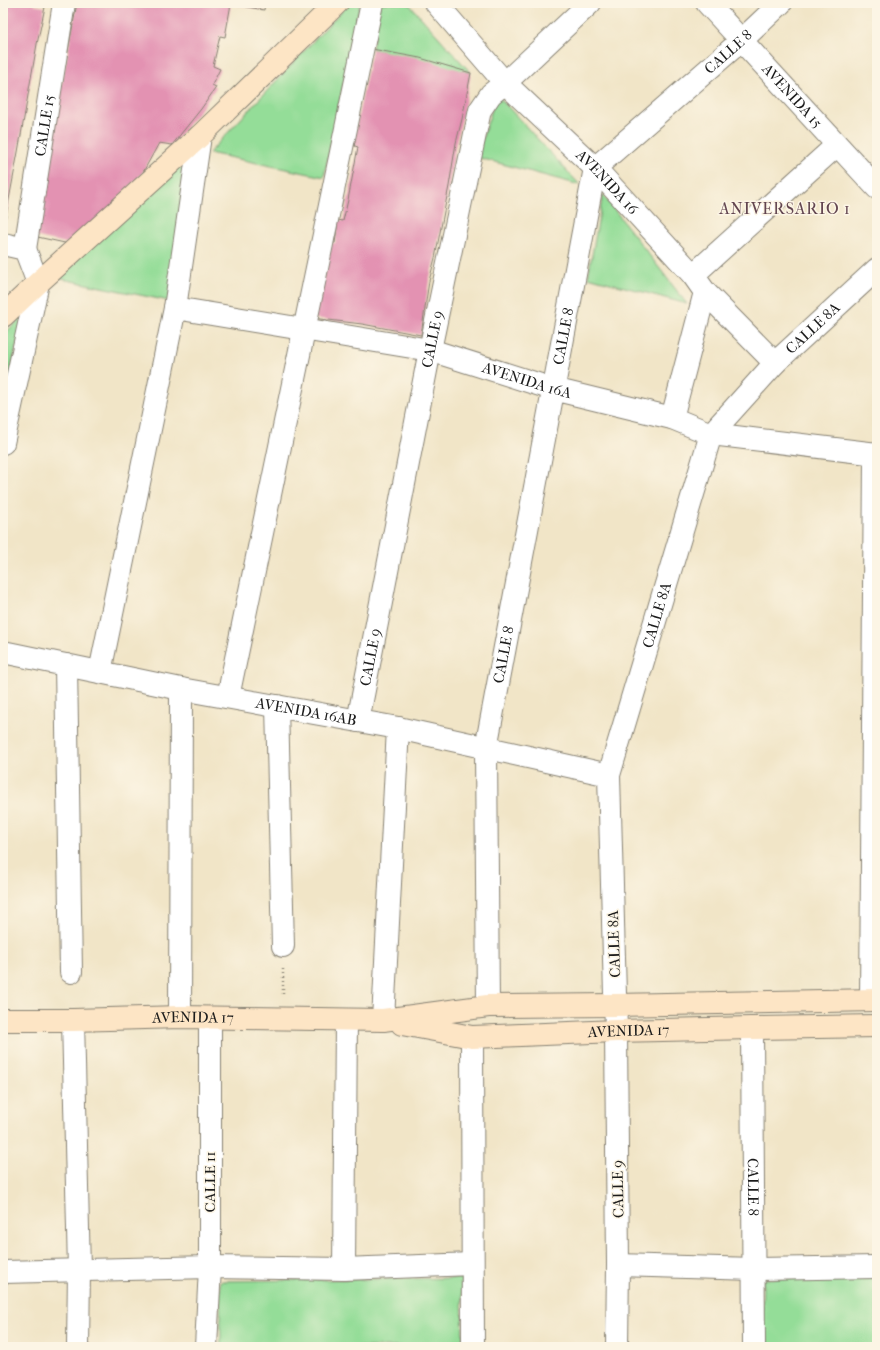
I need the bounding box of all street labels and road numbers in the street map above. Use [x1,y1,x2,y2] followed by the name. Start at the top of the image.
[701,26,756,78] street label: CALLE 8
[758,59,826,132] street label: AVENIDA 15
[31,93,58,158] street label: CALLE 15
[572,145,643,219] street label: AVENIDA 16
[782,298,844,358] street label: CALLE 8A
[549,306,578,366] street label: CALLE 8
[418,309,447,369] street label: CALLE 9
[479,358,573,402] street label: AVENIDA 16A
[639,580,675,650] street label: CALLE 8A
[489,625,518,685] street label: CALLE 8
[356,627,385,687] street label: CALLE 9
[253,693,358,729] street label: AVENIDA 16AB
[604,910,624,978] street label: CALLE 8A
[151,1008,234,1027] street label: AVENIDA 17
[586,1021,670,1041] street label: AVENIDA 17
[201,1152,219,1212] street label: CALLE 11
[744,1158,762,1216] street label: CALLE 8
[608,1160,628,1218] street label: CALLE 9

